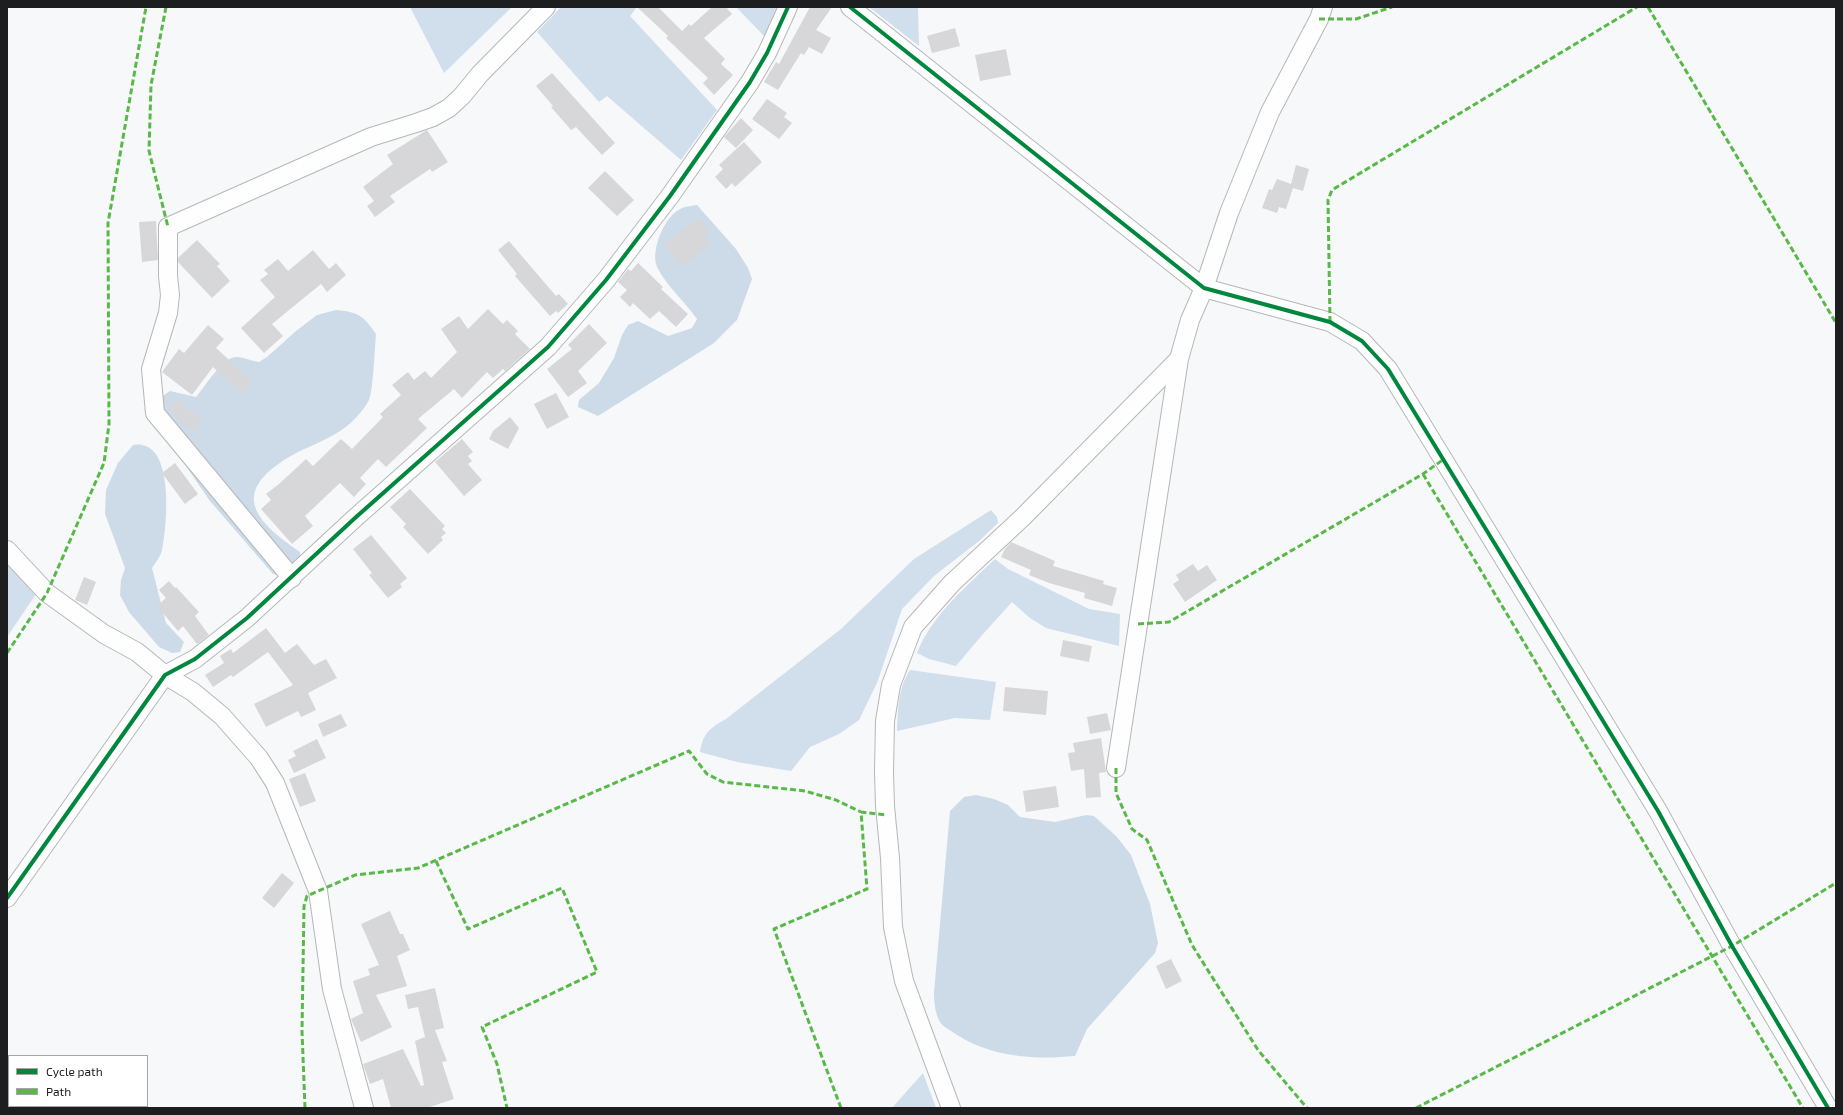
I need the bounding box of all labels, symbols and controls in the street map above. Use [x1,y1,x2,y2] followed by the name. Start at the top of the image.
[8,1055,148,1107] legend
[46,1064,103,1078] text: Cycle path
[46,1084,71,1098] text: Path

